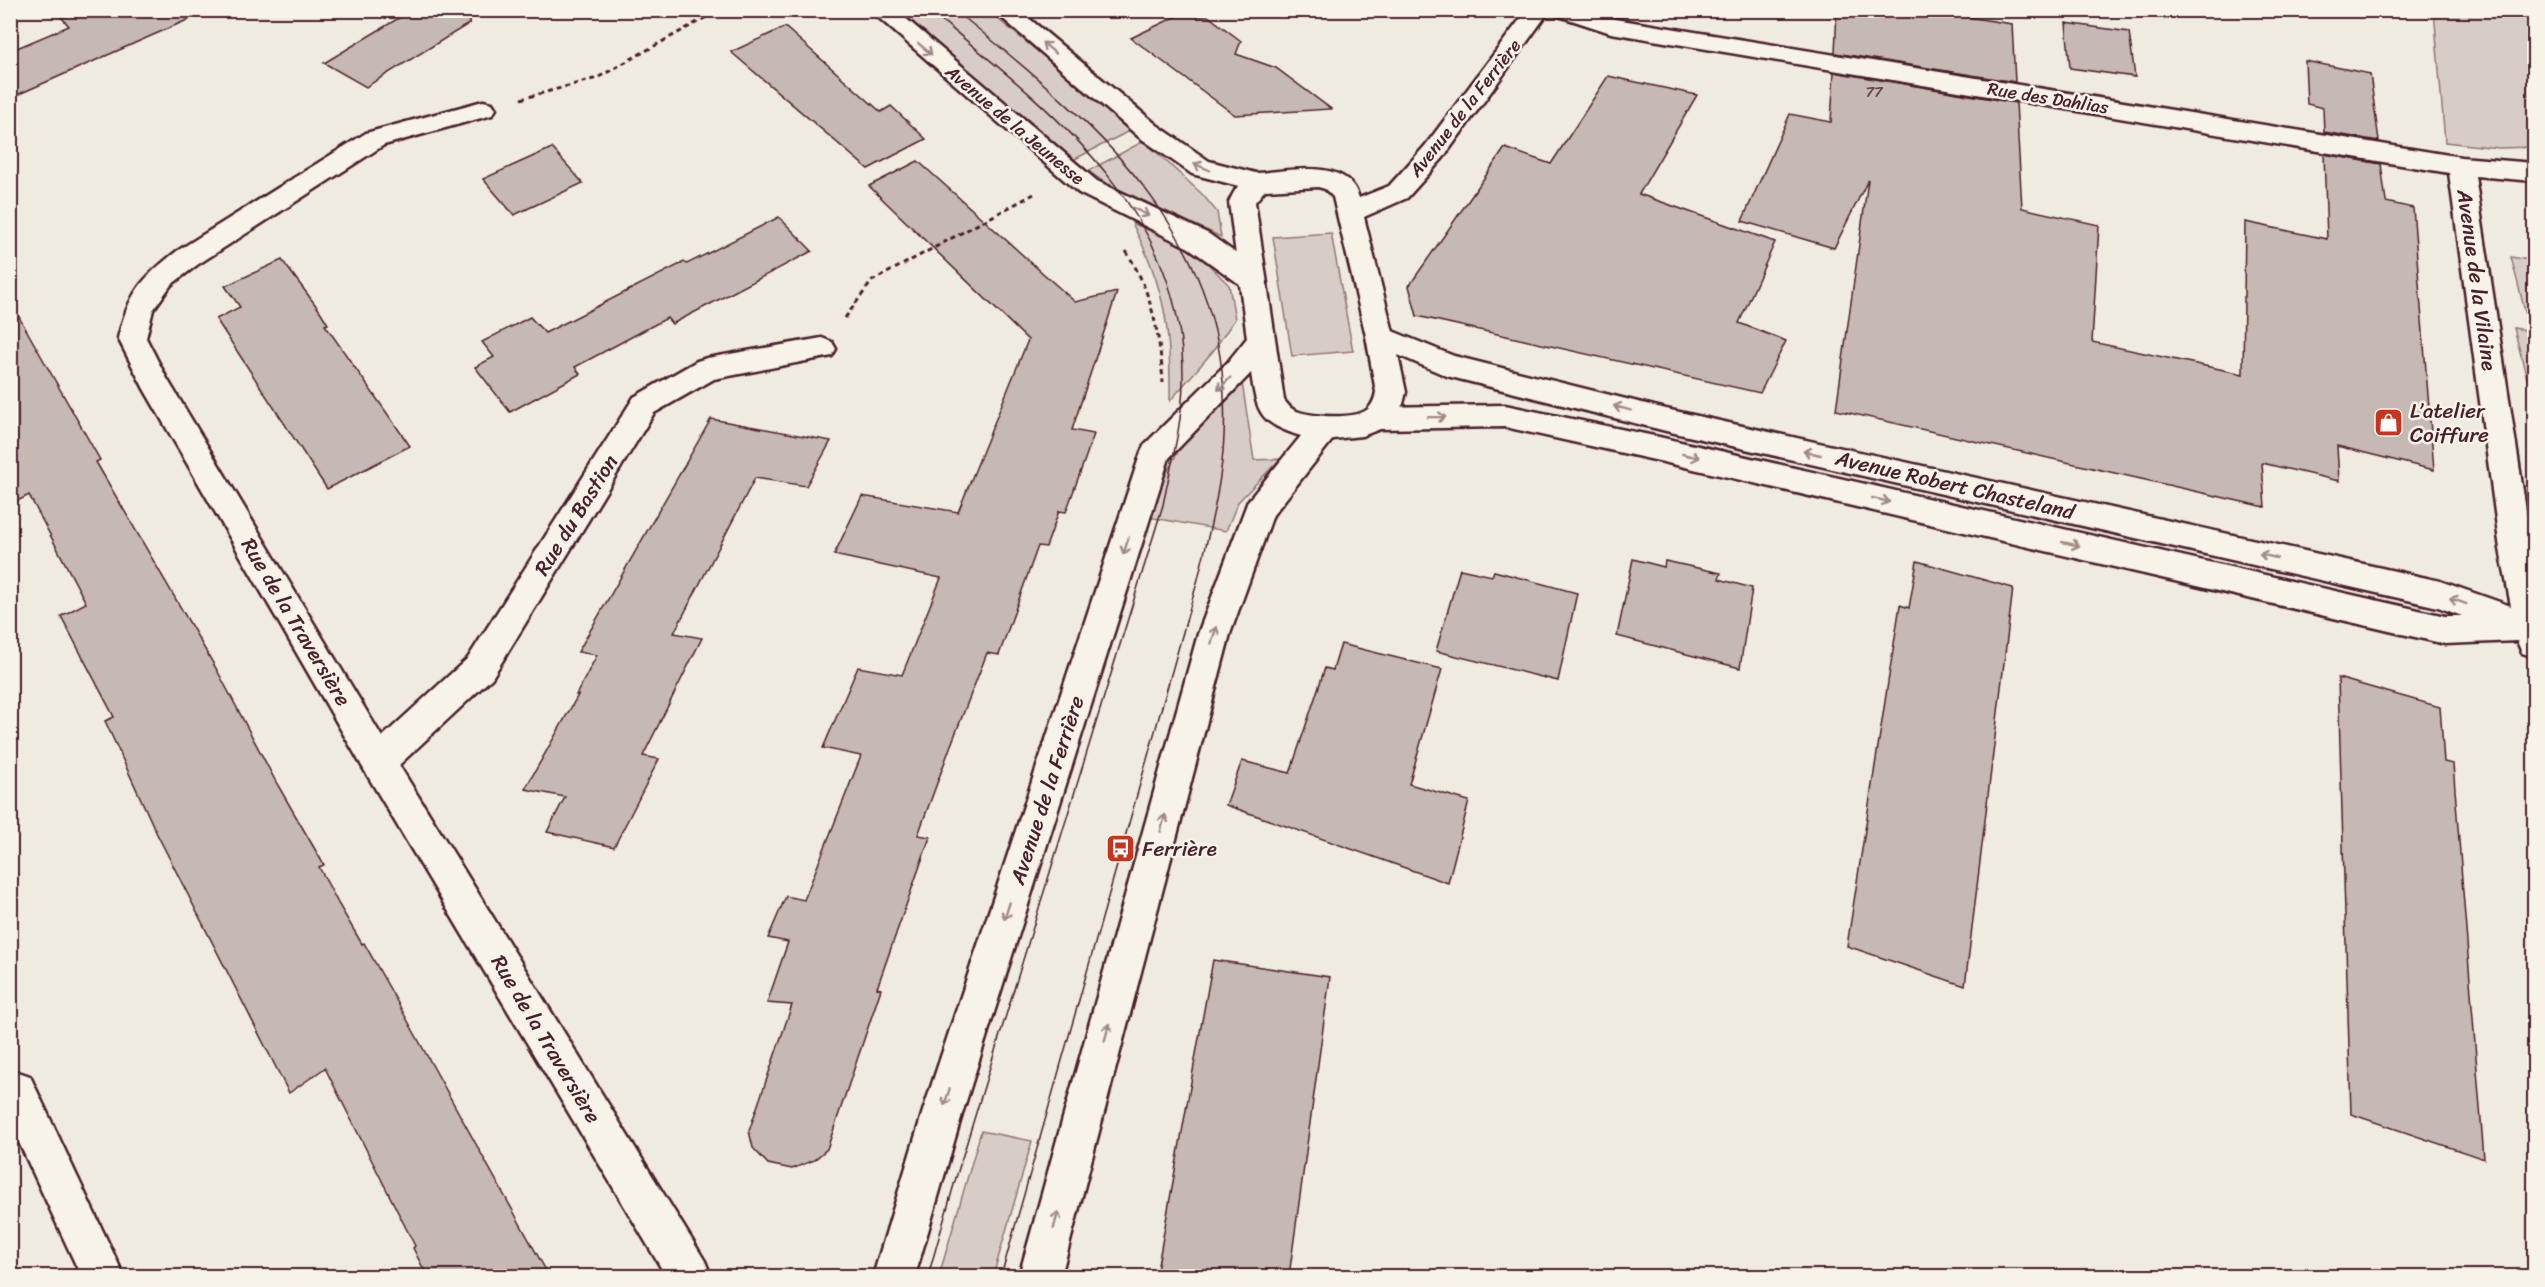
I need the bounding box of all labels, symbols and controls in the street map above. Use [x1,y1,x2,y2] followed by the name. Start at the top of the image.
[1400,32,1529,185] street label: Avenue de la Ferrière
[1042,41,1057,55] one-way arrow
[917,42,932,56] one-way arrow
[937,56,1092,194] street label: Avenue de la Jeunesse
[1985,73,2112,123] street label: Rue des Dahlias
[1865,79,1884,105] house number: 77
[1193,161,1211,172] one-way arrow
[2445,186,2509,373] street label: Avenue de la Vilaine
[1132,206,1149,218] one-way arrow
[1217,377,1232,391] one-way arrow
[2410,392,2489,454] place label: L’atelier Coiffure
[1613,402,1632,414] one-way arrow
[2373,407,2405,439] shop icon: L’atelier Coiffure
[1426,411,1446,423] one-way arrow
[1831,439,2080,531] street label: Avenue Robert Chasteland
[1802,446,1821,458] one-way arrow
[523,447,629,583] street label: Rue du Bastion
[1681,451,1700,463] one-way arrow
[1870,495,1890,506] one-way arrow
[230,530,362,714] street label: Rue de la Traversière
[1119,536,1130,555] one-way arrow
[2061,538,2080,550] one-way arrow
[2259,549,2278,561] one-way arrow
[2449,594,2468,605] one-way arrow
[1210,626,1221,645] one-way arrow
[998,690,1096,890] street label: Avenue de la Ferrière
[1158,814,1169,833] one-way arrow
[1142,830,1217,868] place label: Ferrière
[1105,833,1137,865] bus stop icon: Ferrière
[1001,901,1012,920] one-way arrow
[480,947,612,1131] street label: Rue de la Traversière
[1101,1023,1113,1042] one-way arrow
[941,1087,952,1106] one-way arrow
[1050,1211,1062,1230] one-way arrow

